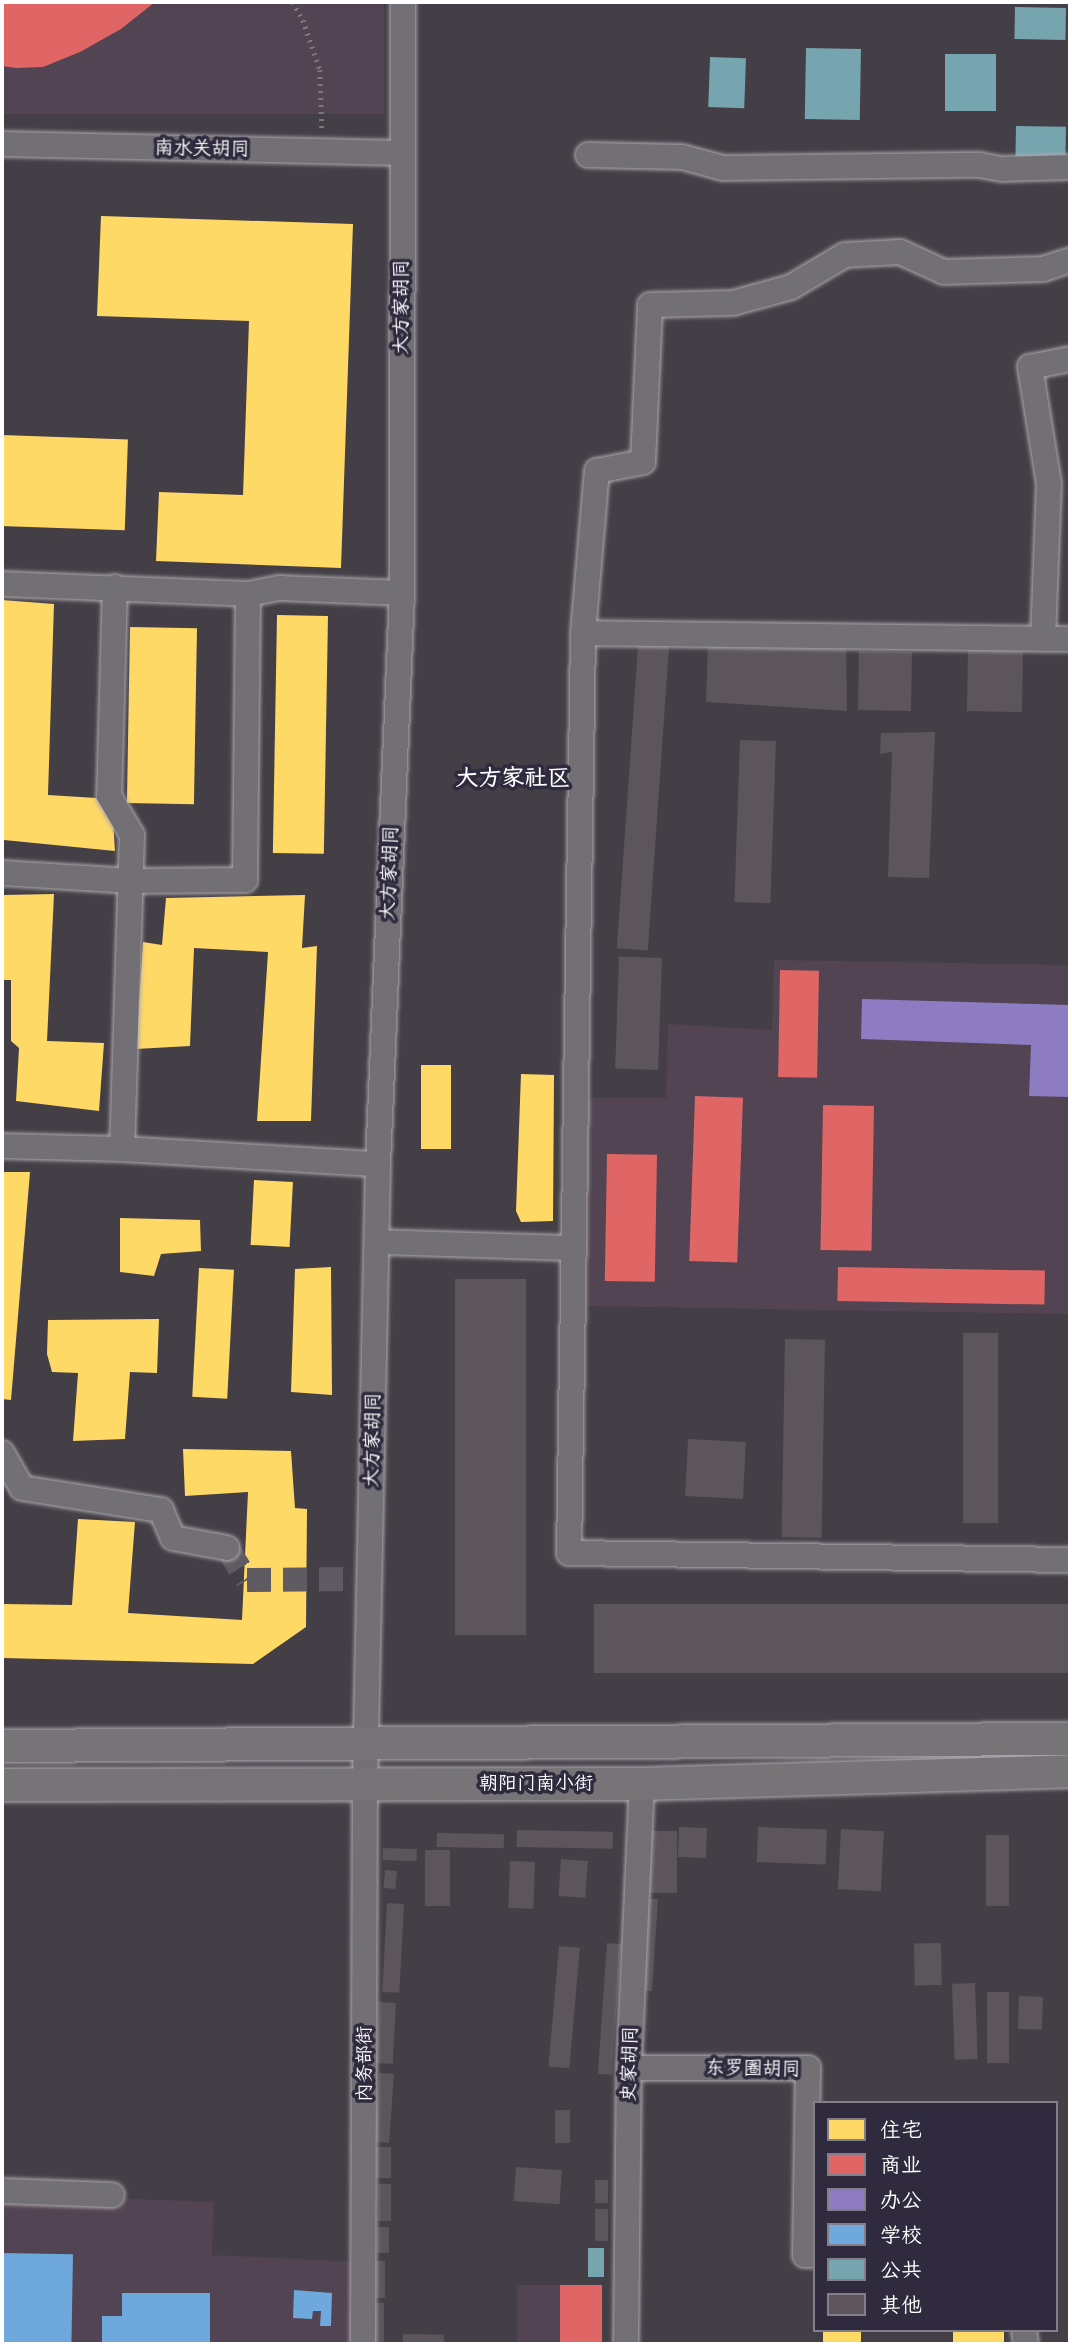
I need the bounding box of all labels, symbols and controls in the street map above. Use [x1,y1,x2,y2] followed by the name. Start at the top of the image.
[154,137,250,161] street label: 南水关胡同
[391,260,413,354] street label: 大方家胡同
[456,764,570,792] district label: 大方家社区
[377,825,403,921] street label: 大方家胡同
[361,1392,385,1488] street label: 大方家胡同
[479,1773,593,1795] street label: 朝阳门南小街
[354,2026,376,2102] street label: 内务部街
[617,2026,643,2102] street label: 史家胡同
[705,2057,801,2081] street label: 东罗圈胡同
[813,2101,1058,2332] legend
[880,2117,922,2144] text: 住宅
[880,2152,922,2179] text: 商业
[880,2187,922,2214] text: 办公
[880,2222,922,2249] text: 学校
[880,2257,922,2284] text: 公共
[880,2292,922,2319] text: 其他

